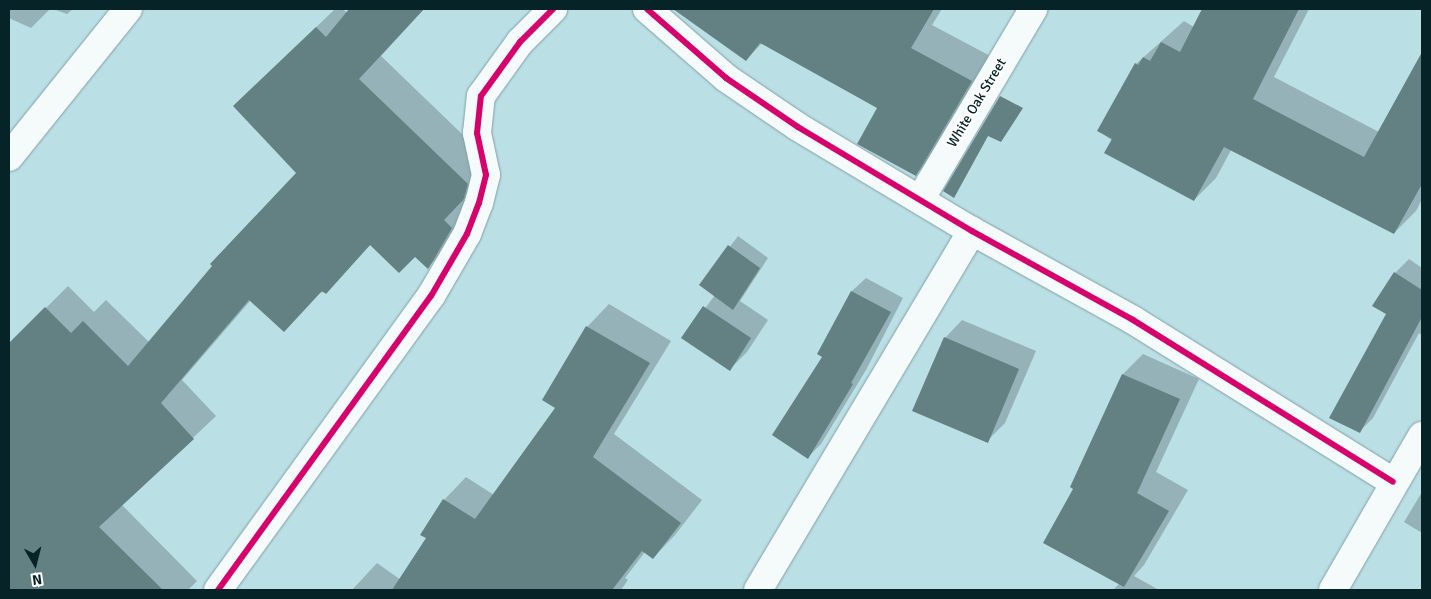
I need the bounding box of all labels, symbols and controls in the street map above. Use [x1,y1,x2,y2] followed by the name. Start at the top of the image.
[944,55,1010,151] street label: White Oak Street
[10,539,60,589] north arrow
[31,570,43,588] text: N

